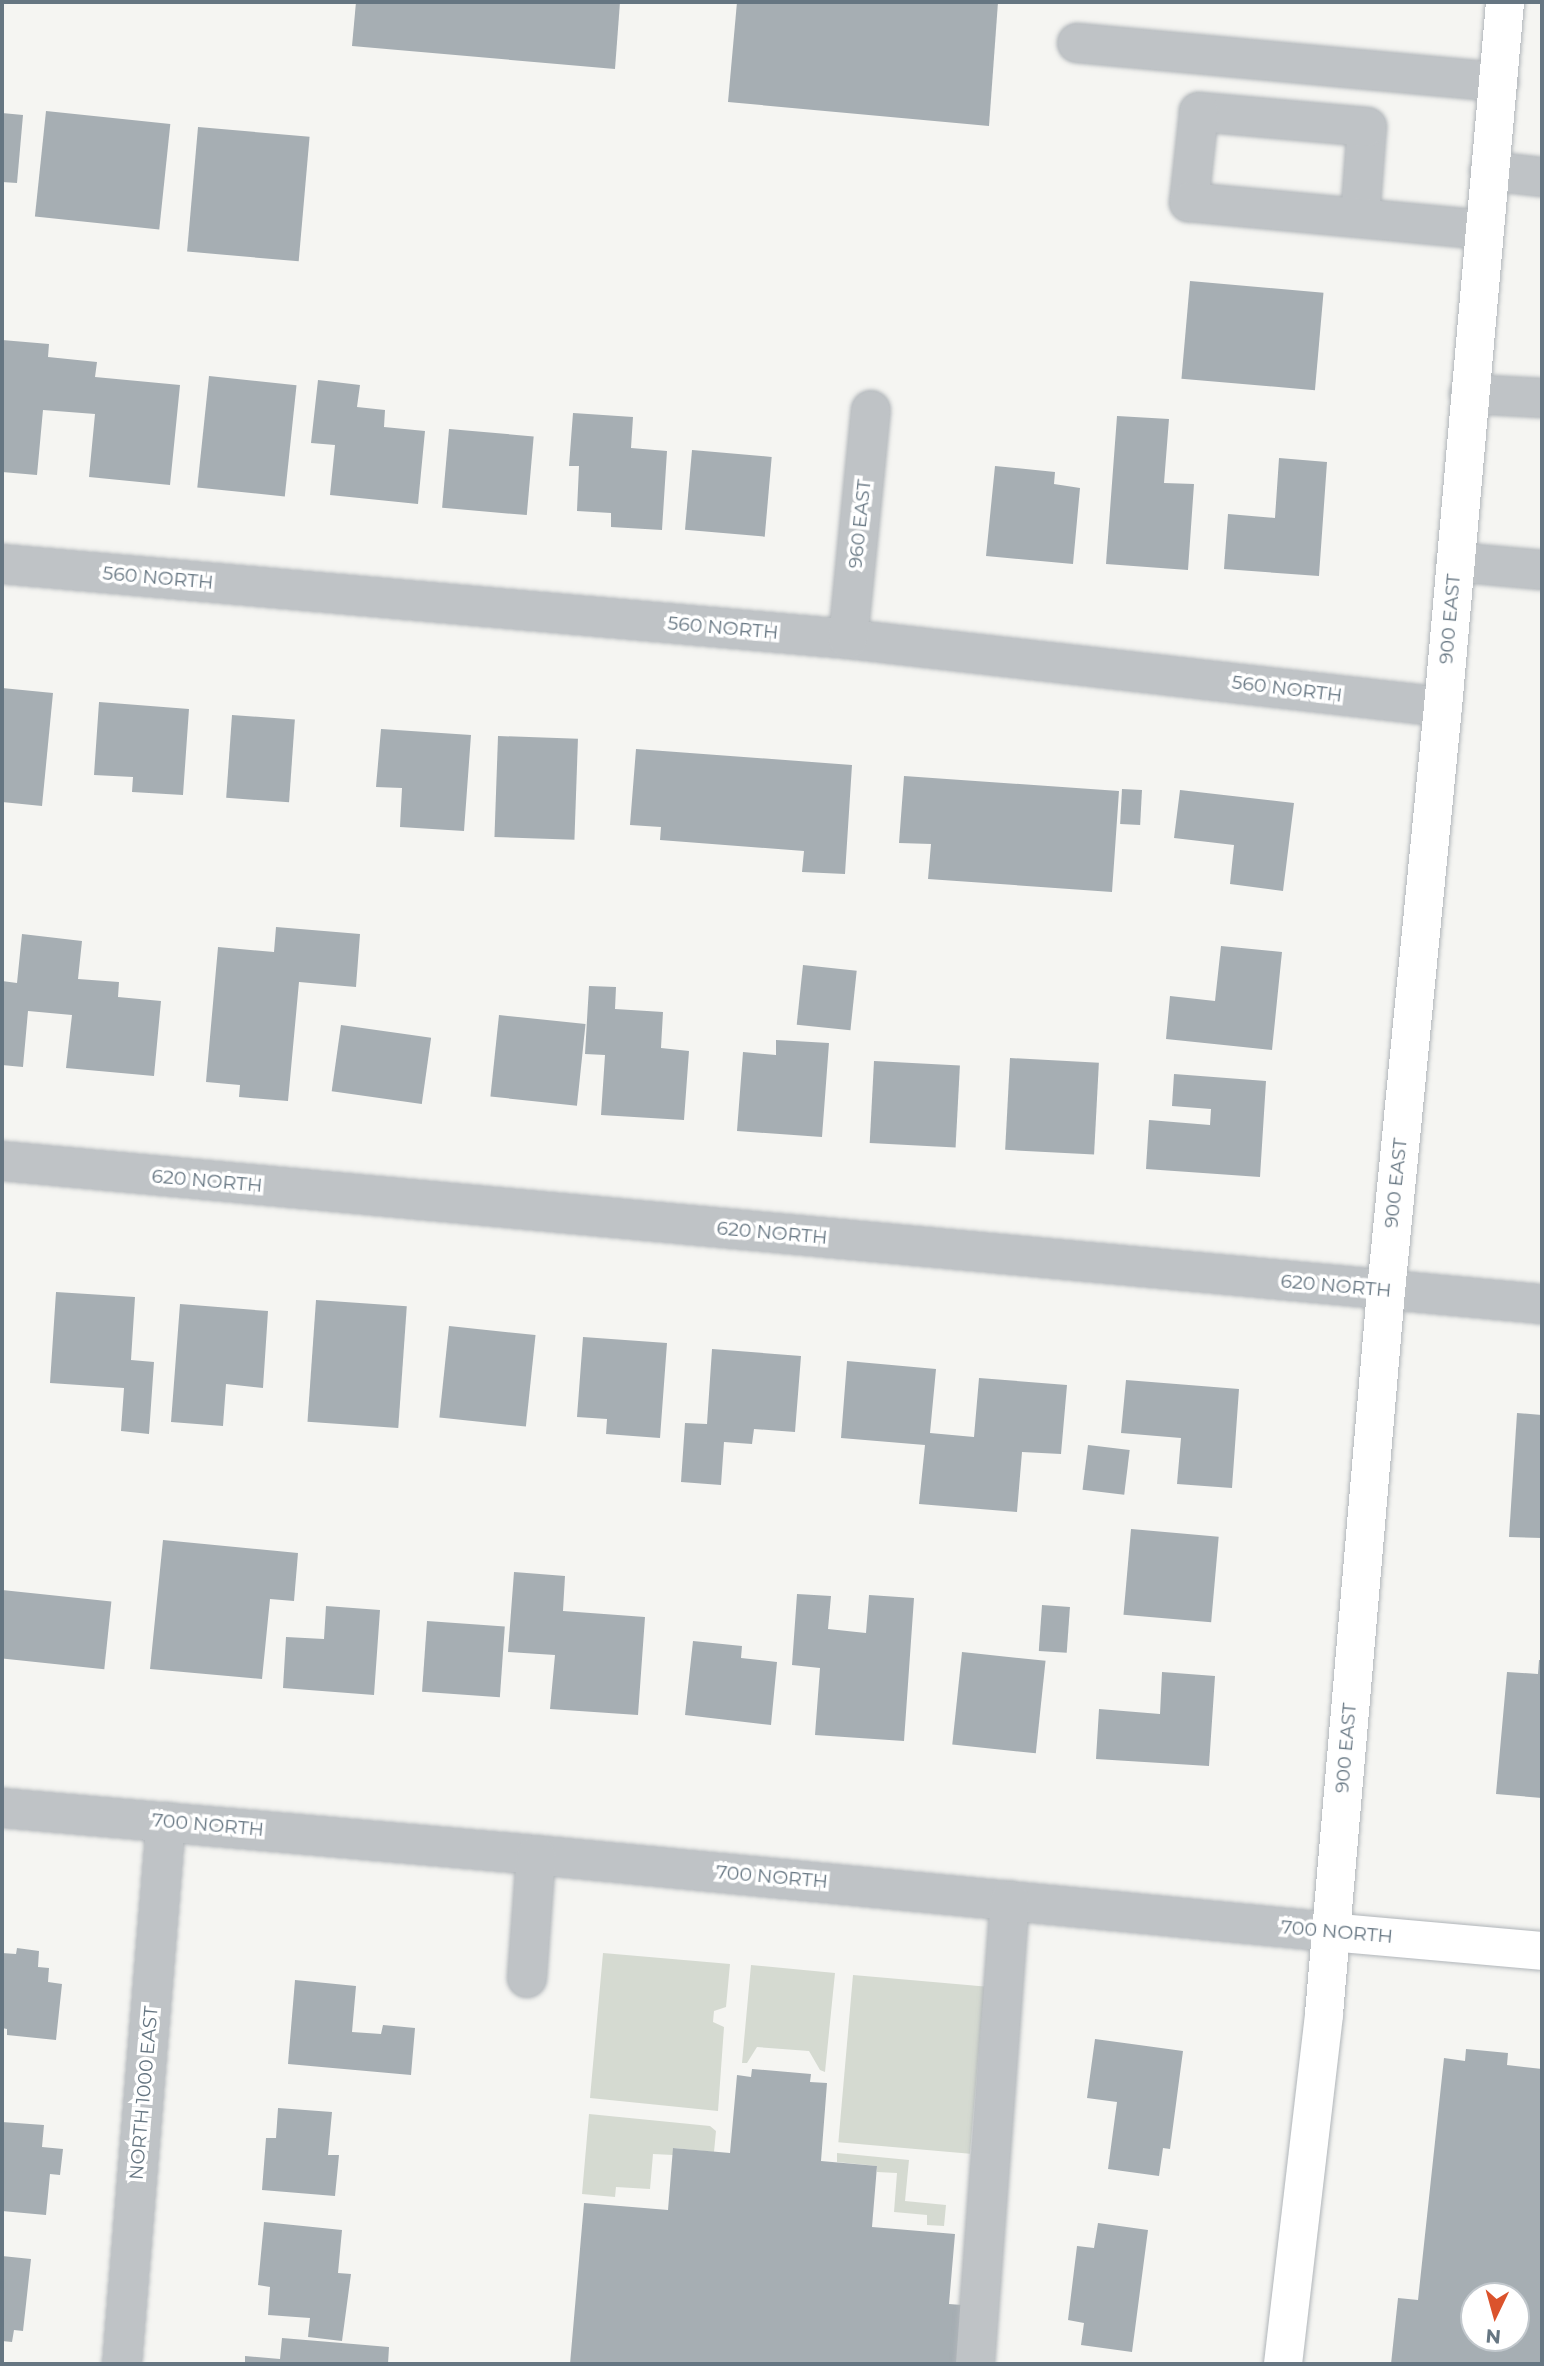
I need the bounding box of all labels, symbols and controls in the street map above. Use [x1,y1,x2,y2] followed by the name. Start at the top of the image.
[844,478,876,570] street label: 960 EAST
[102,562,214,594] street label: 560 NORTH
[1435,573,1465,665] street label: 900 EAST
[667,612,779,644] street label: 560 NORTH
[1230,671,1344,707] street label: 560 NORTH
[1380,1137,1412,1229] street label: 900 EAST
[151,1165,263,1197] street label: 620 NORTH
[716,1217,828,1249] street label: 620 NORTH
[1280,1270,1392,1302] street label: 620 NORTH
[1331,1702,1361,1794] street label: 900 EAST
[151,1809,265,1841] street label: 700 NORTH
[715,1861,829,1893] street label: 700 NORTH
[1280,1916,1394,1948] street label: 700 NORTH
[125,2005,163,2181] street label: NORTH 1000 EAST
[1460,2282,1530,2352] north arrow
[1485,2324,1502,2349] text: N

